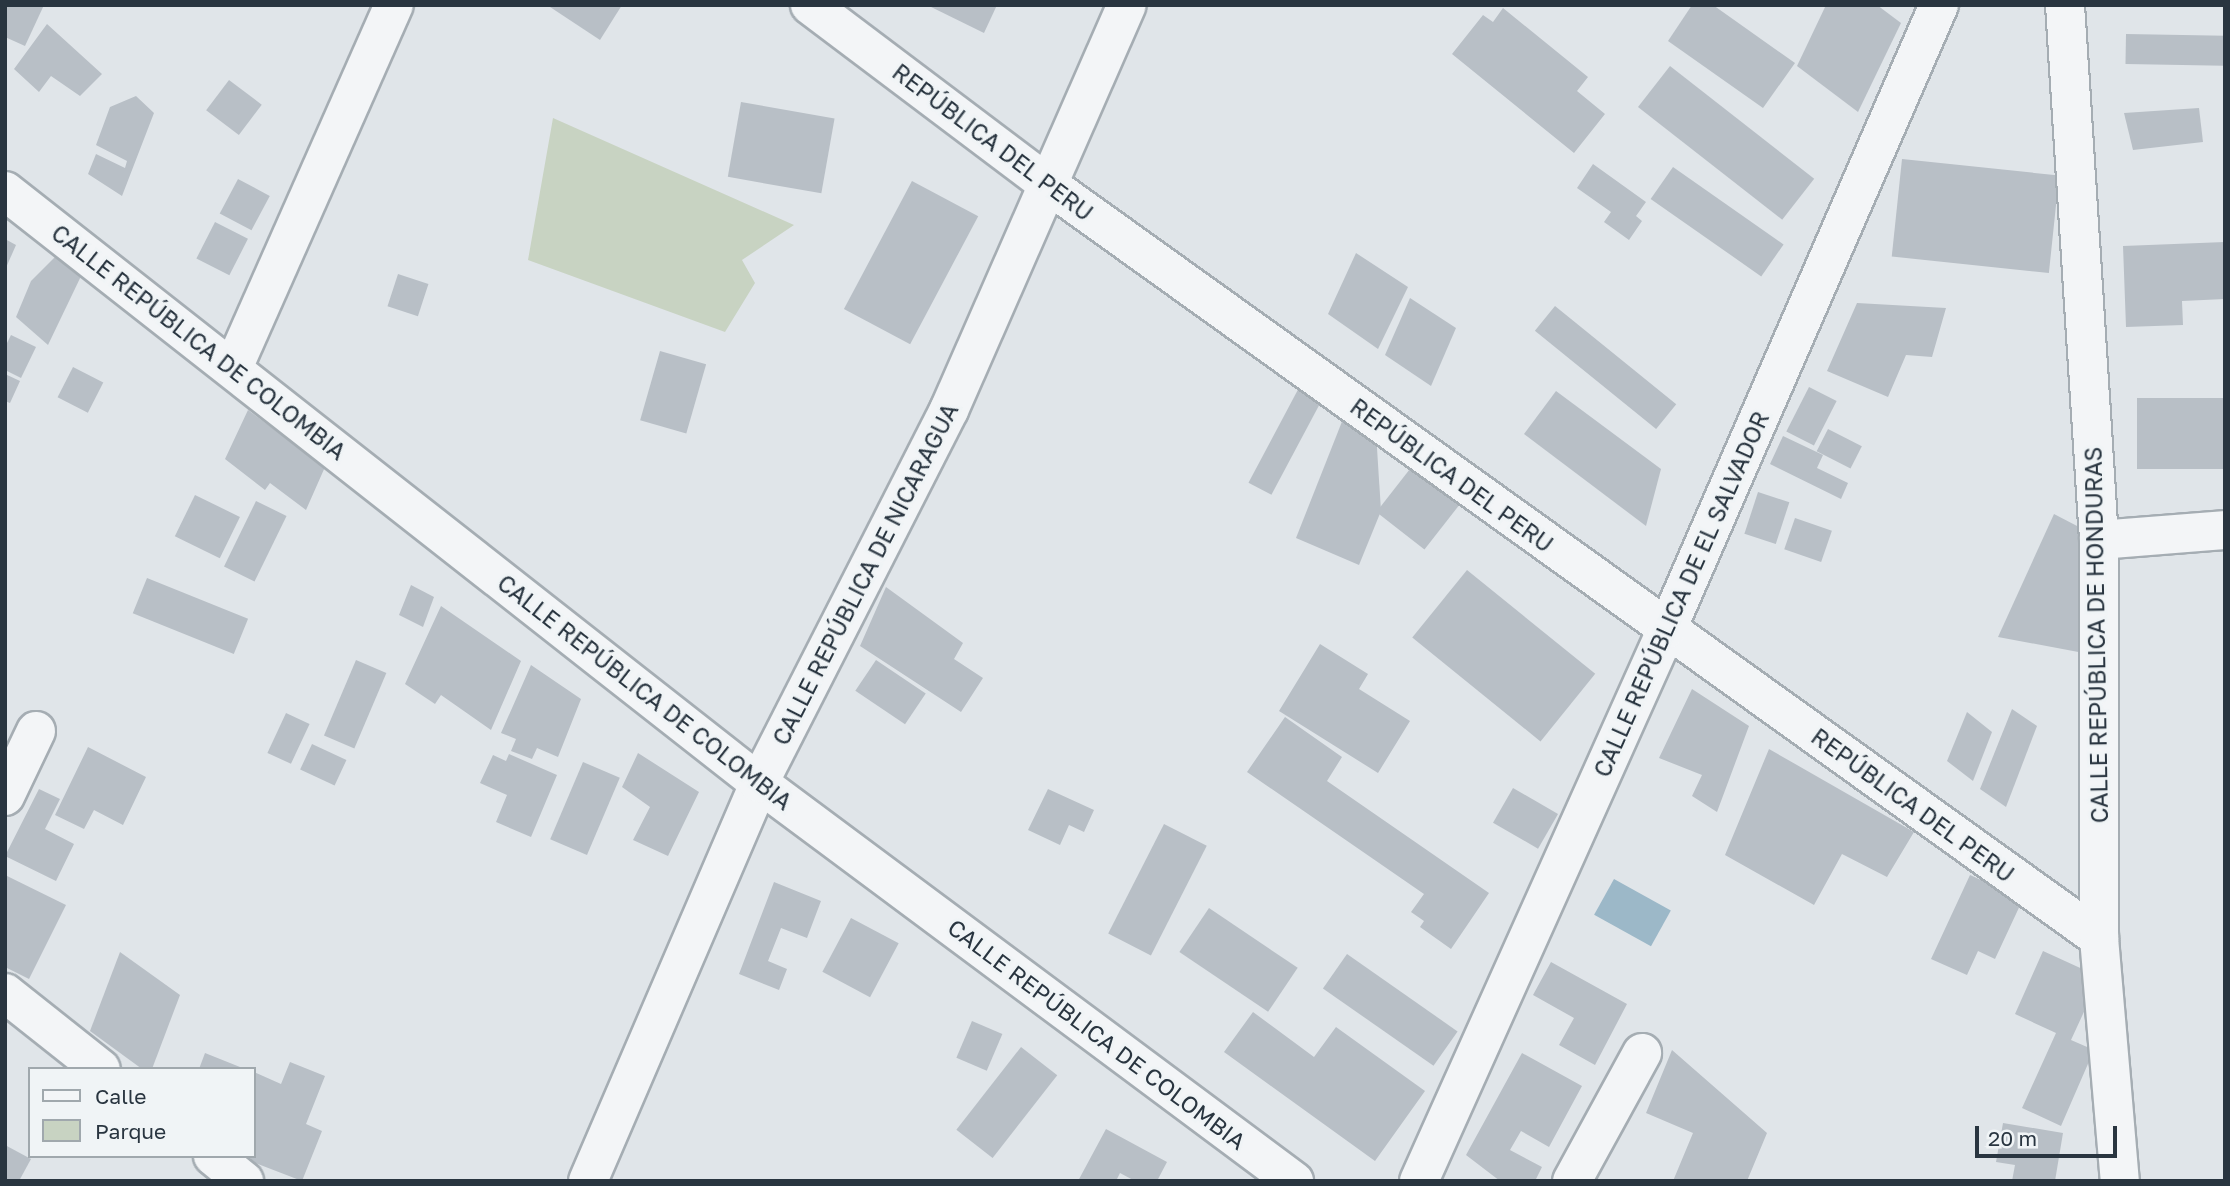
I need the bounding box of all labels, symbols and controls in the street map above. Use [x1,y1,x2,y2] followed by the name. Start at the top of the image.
[887,58,1099,226] street label: REPÚBLICA DEL PERU
[46,219,352,465] street label: CALLE REPÚBLICA DE COLOMBIA
[1345,392,1559,558] street label: REPÚBLICA DEL PERU
[767,399,963,749] street label: CALLE REPÚBLICA DE NICARAGUA
[1588,407,1774,781] street label: CALLE REPÚBLICA DE EL SALVADOR
[2079,447,2113,823] street label: CALLE REPÚBLICA DE HONDURAS
[492,569,798,815] street label: CALLE REPÚBLICA DE COLOMBIA
[1806,722,2020,888] street label: REPÚBLICA DEL PERU
[943,913,1251,1155] street label: CALLE REPÚBLICA DE COLOMBIA
[28,1067,256,1158] legend
[95,1083,147,1109] text: Calle
[1978,1112,2120,1156] scale bar
[95,1118,166,1144] text: Parque
[1988,1125,2037,1151] text: 20 m

